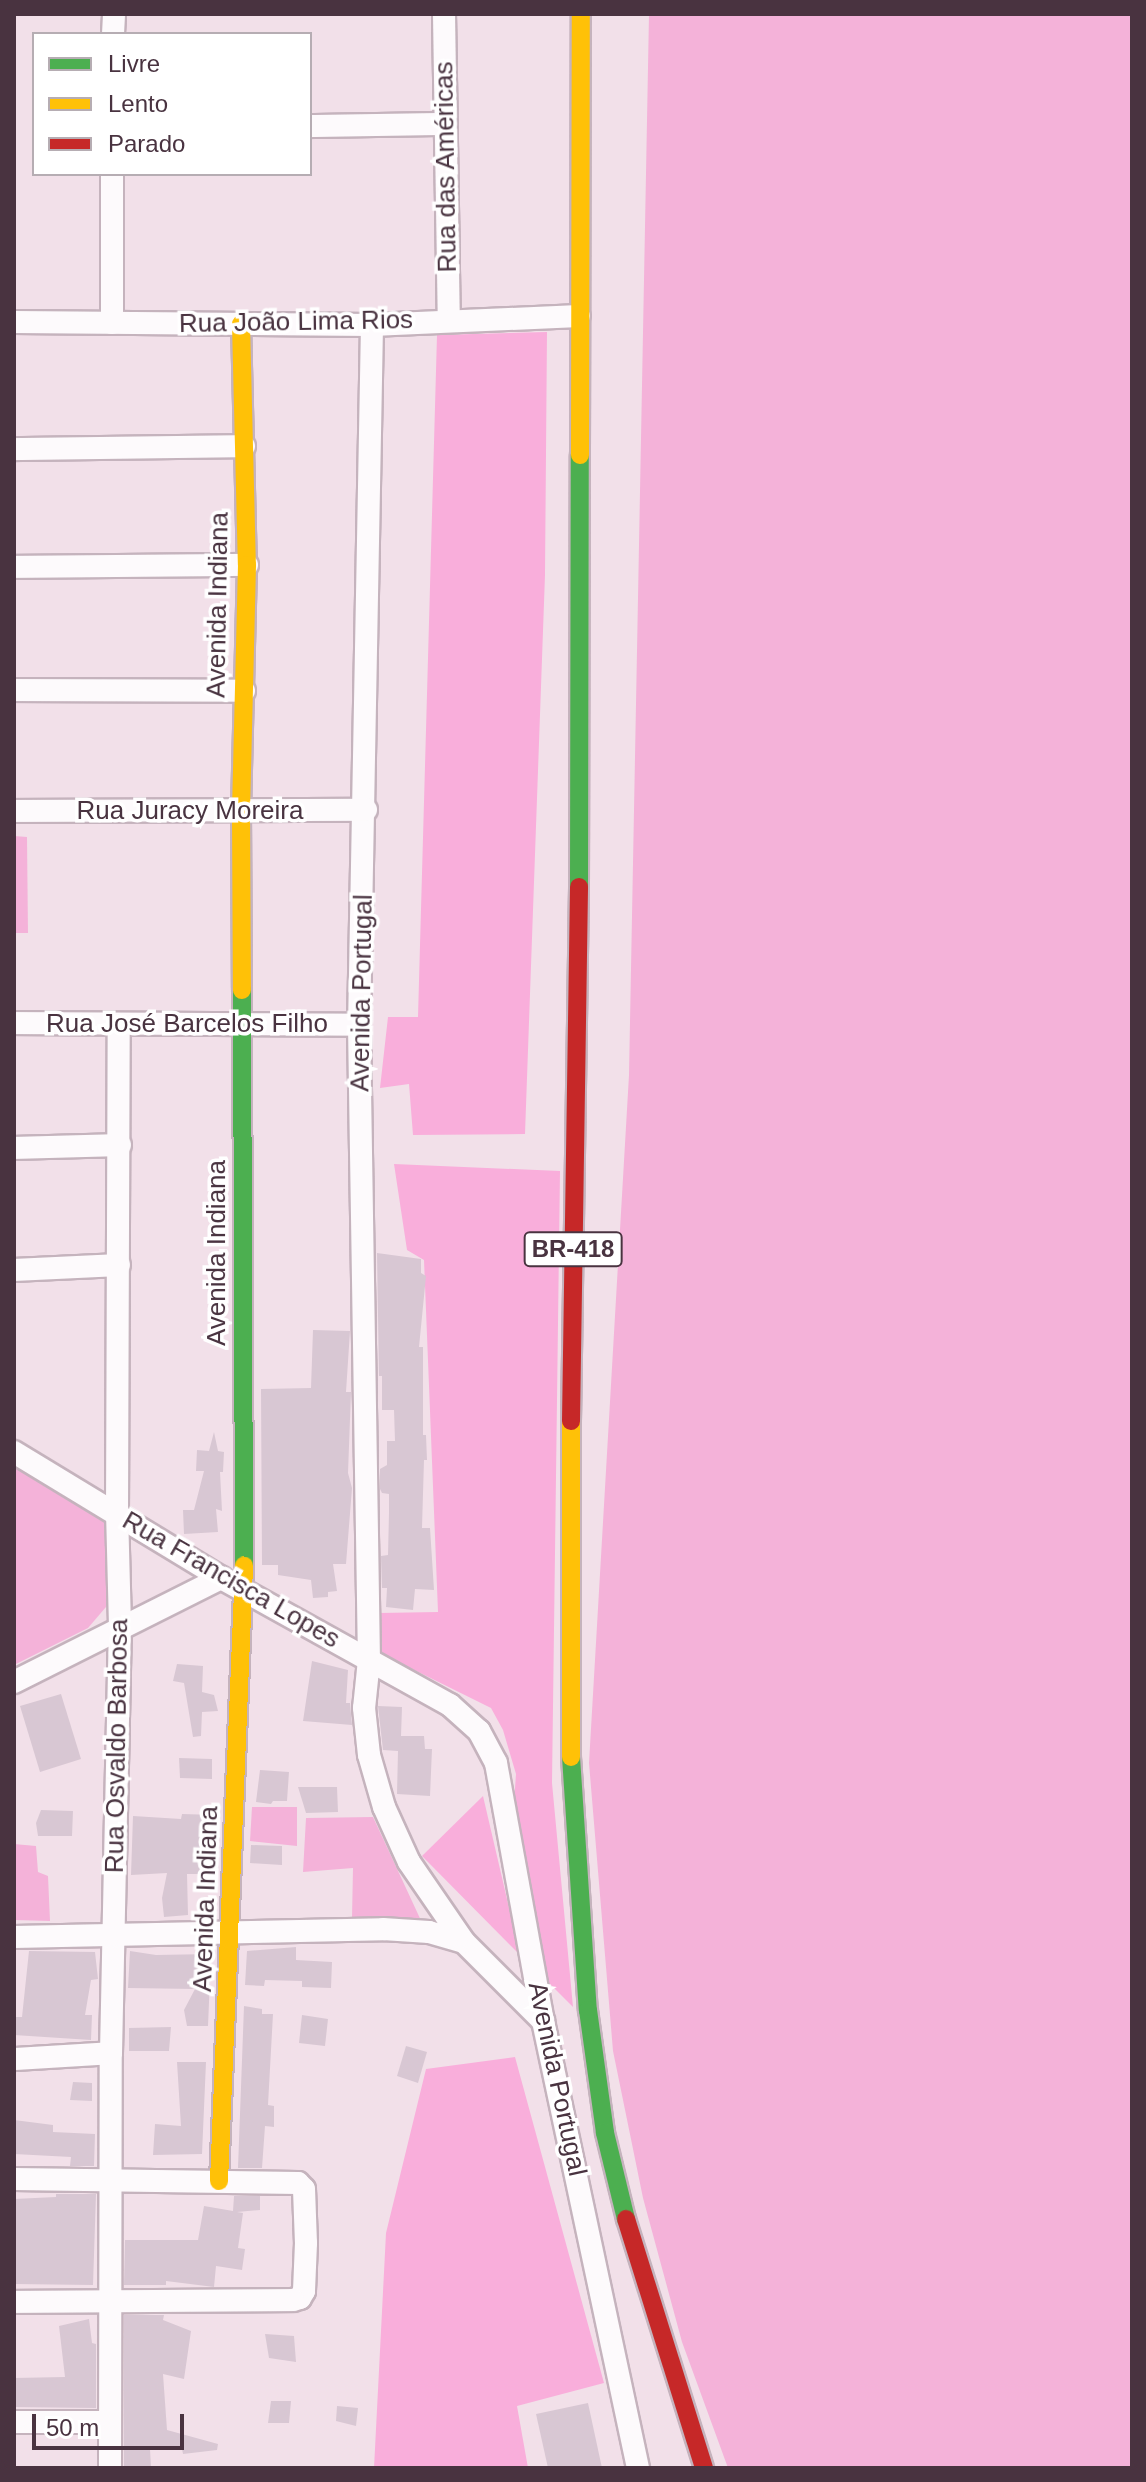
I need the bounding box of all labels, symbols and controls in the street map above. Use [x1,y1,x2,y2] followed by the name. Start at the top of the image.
[32,32,312,176] legend
[108,50,160,77] text: Livre
[429,61,463,273] street label: Rua das Américas
[108,90,168,117] text: Lento
[108,130,185,157] text: Parado
[179,304,413,340] street label: Rua João Lima Rios
[201,512,235,698] street label: Avenida Indiana
[77,795,303,827] street label: Rua Juracy Moreira
[345,894,379,1092] street label: Avenida Portugal
[46,1008,328,1040] street label: Rua José Barcelos Filho
[201,1160,233,1346] street label: Avenida Indiana
[523,1229,623,1269] road number: BR-418
[117,1505,345,1655] street label: Rua Francisca Lopes
[99,1619,135,1873] street label: Rua Osvaldo Barbosa
[187,1806,225,1992] street label: Avenida Indiana
[521,1979,593,2179] street label: Avenida Portugal
[36,2398,188,2448] scale bar
[46,2414,99,2441] text: 50 m

